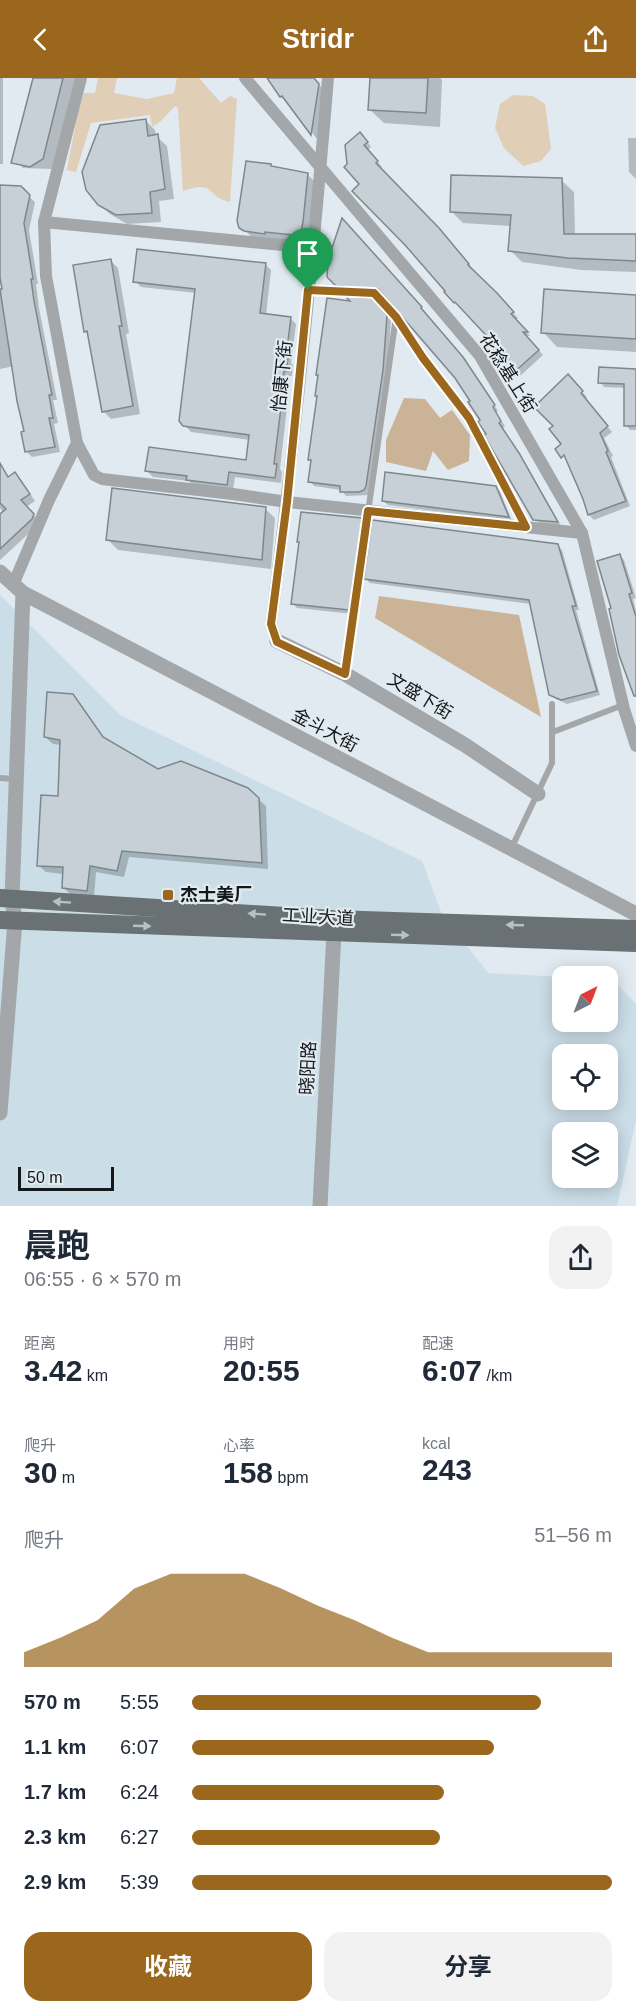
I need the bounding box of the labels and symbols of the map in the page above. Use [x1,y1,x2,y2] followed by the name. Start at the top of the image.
[282,228,333,290] pin
[476,330,540,416] street label: 花稔基上街
[268,339,296,413] street label: 怡康下街
[384,669,456,723] street label: 文盛下街
[289,704,361,756] street label: 金斗大街
[180,885,252,905] place label: 杰士美厂
[161,888,175,902] marker: 杰士美厂
[53,897,72,907] one-way arrow
[282,905,354,929] street label: 工业大道
[247,909,266,919] one-way arrow
[505,920,524,929] one-way arrow
[133,921,152,930] one-way arrow
[391,930,410,939] one-way arrow
[552,966,618,1032] north arrow
[297,1041,319,1095] street label: 晓阳路
[18,1164,114,1192] scale bar

